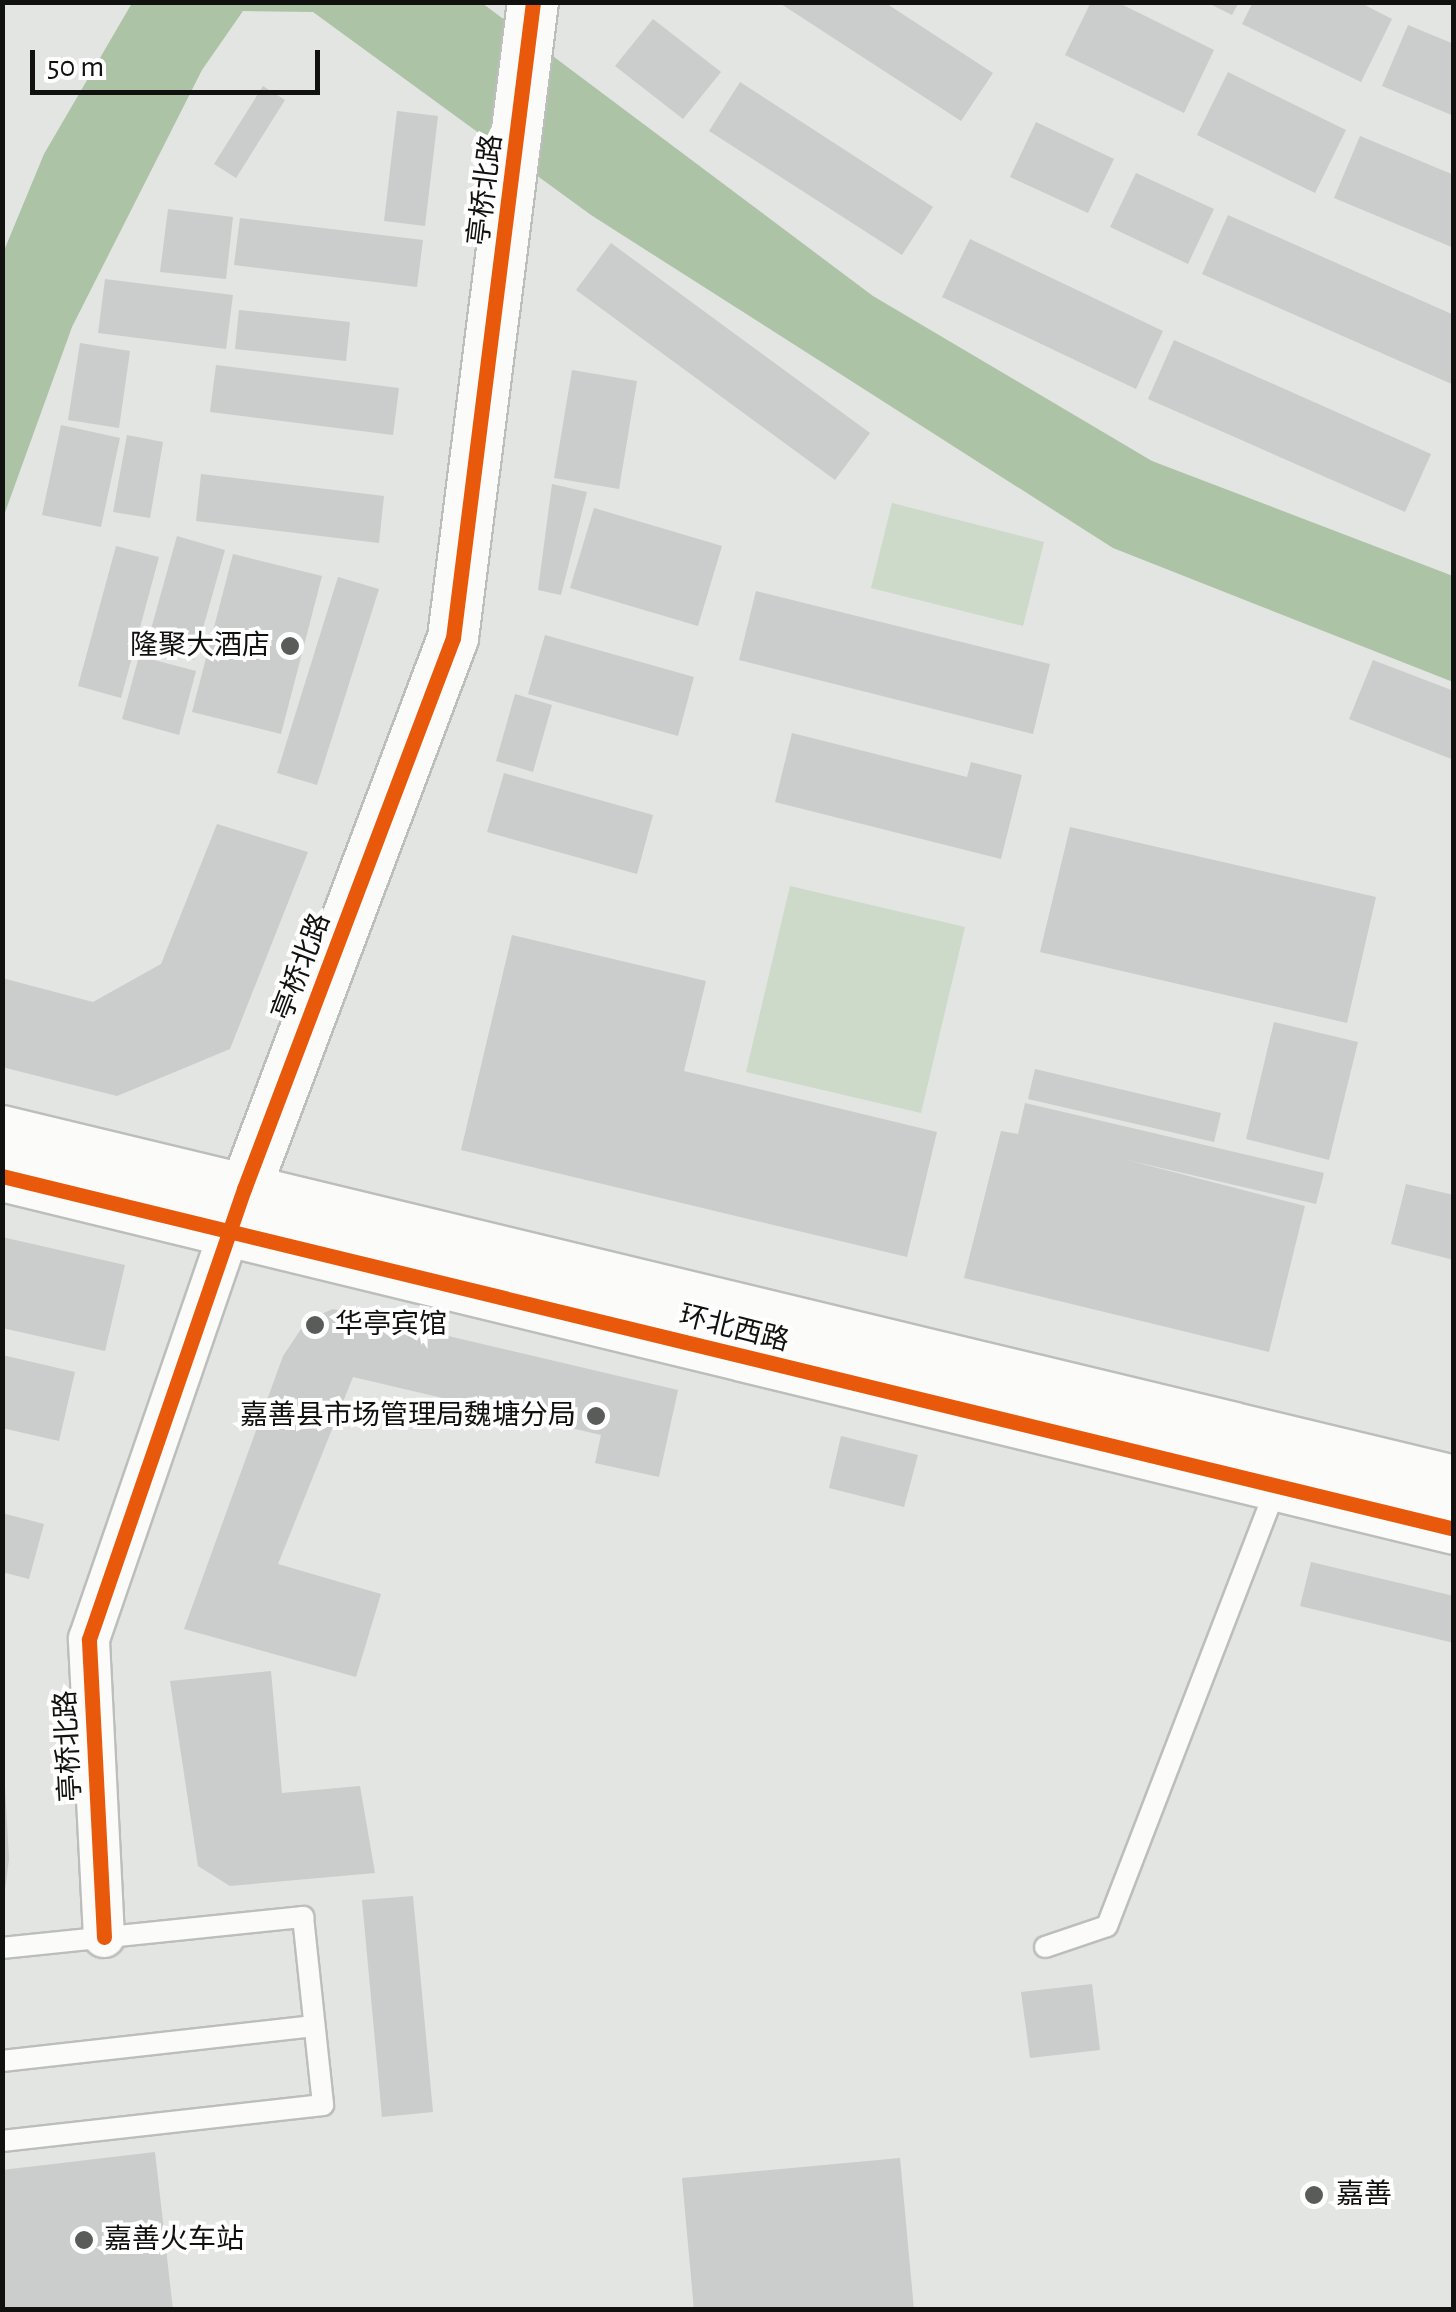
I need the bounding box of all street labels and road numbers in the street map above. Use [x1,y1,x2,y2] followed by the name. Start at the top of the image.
[463,132,509,248] street label: 亭桥北路
[266,909,338,1025] street label: 亭桥北路
[676,1299,792,1359] street label: 环北西路
[49,1689,89,1803] street label: 亭桥北路

